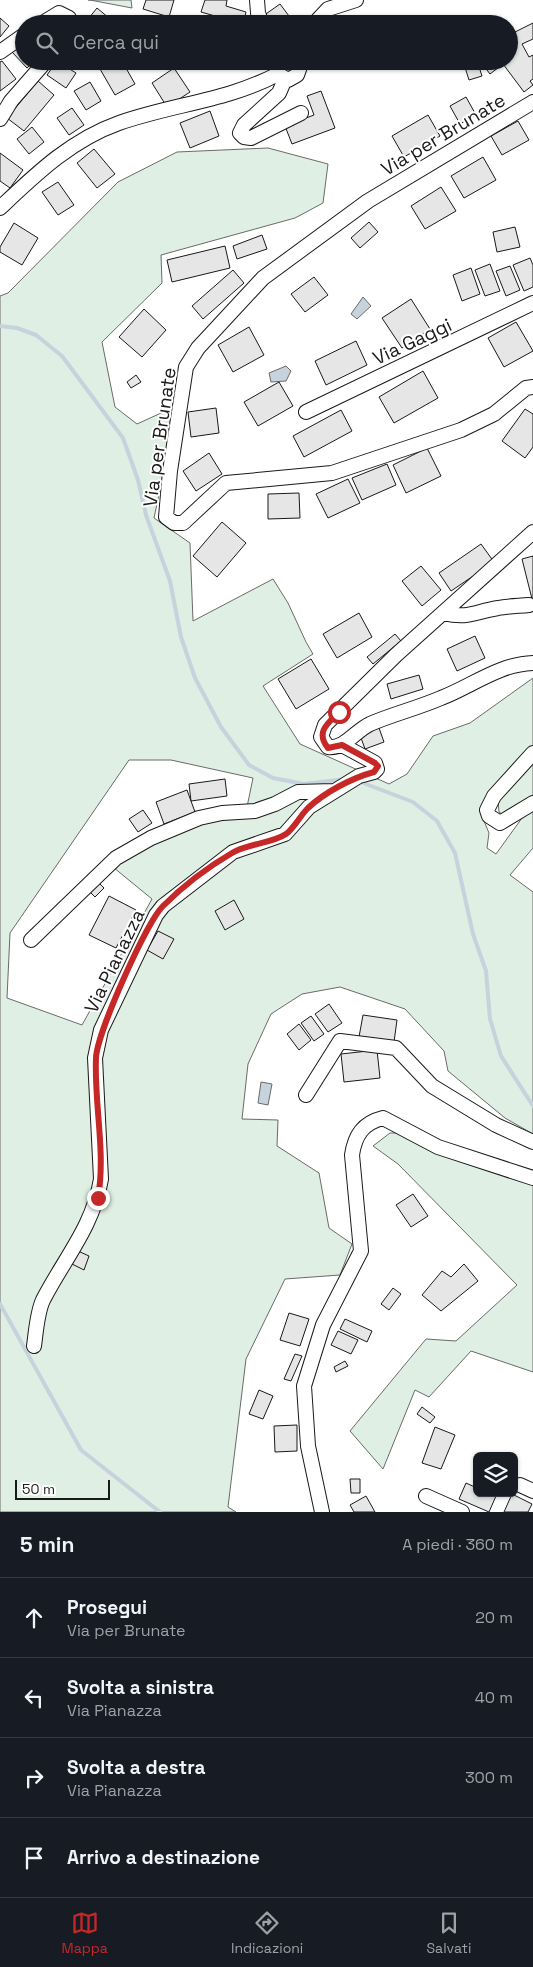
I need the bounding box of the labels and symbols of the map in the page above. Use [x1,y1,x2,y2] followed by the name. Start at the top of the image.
[377,87,510,181] street label: Via per Brunate
[369,312,456,371] street label: Via Gaggi
[137,366,182,508] street label: Via per Brunate
[328,701,351,724] route start
[79,905,150,1017] street label: Via Pianazza
[87,1187,110,1210] route end
[15,1477,110,1500] scale bar

